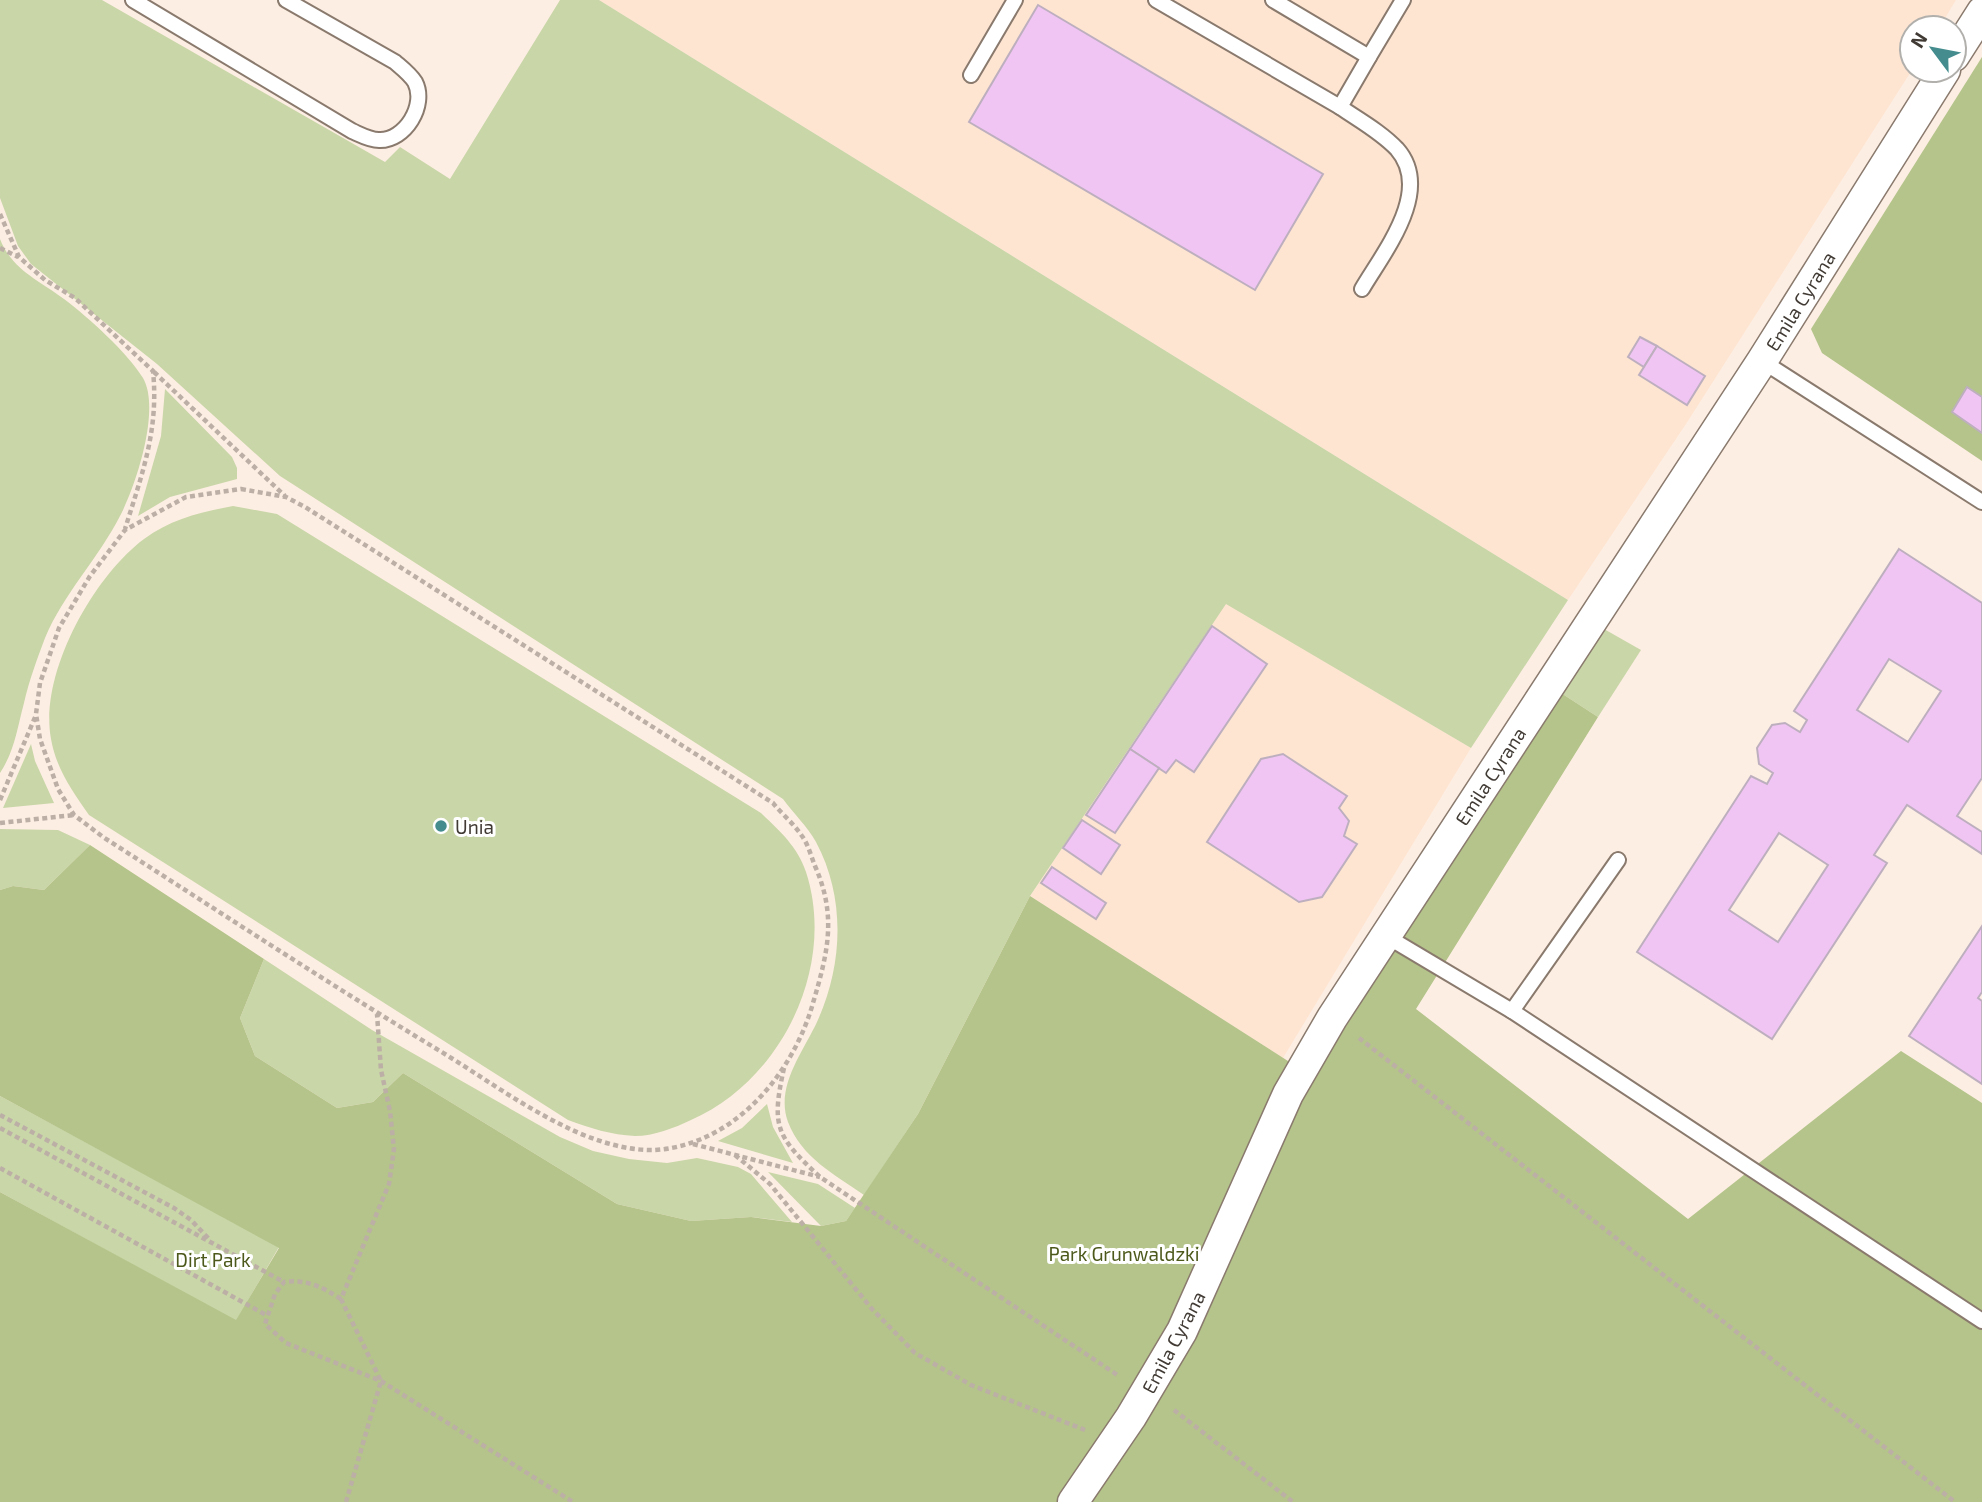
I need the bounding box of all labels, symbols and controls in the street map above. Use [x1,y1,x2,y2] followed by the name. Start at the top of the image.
[1898,14,1968,84] north arrow
[1905,28,1932,52] text: N
[1760,247,1840,355] street label: Emila Cyrana
[1450,723,1530,829] street label: Emila Cyrana
[455,815,494,838] place label: Unia
[433,818,449,834] marker: Unia
[1049,1242,1199,1265] park label: Park Grunwaldzki
[175,1248,251,1271] park label: Dirt Park
[1136,1287,1210,1397] street label: Emila Cyrana

